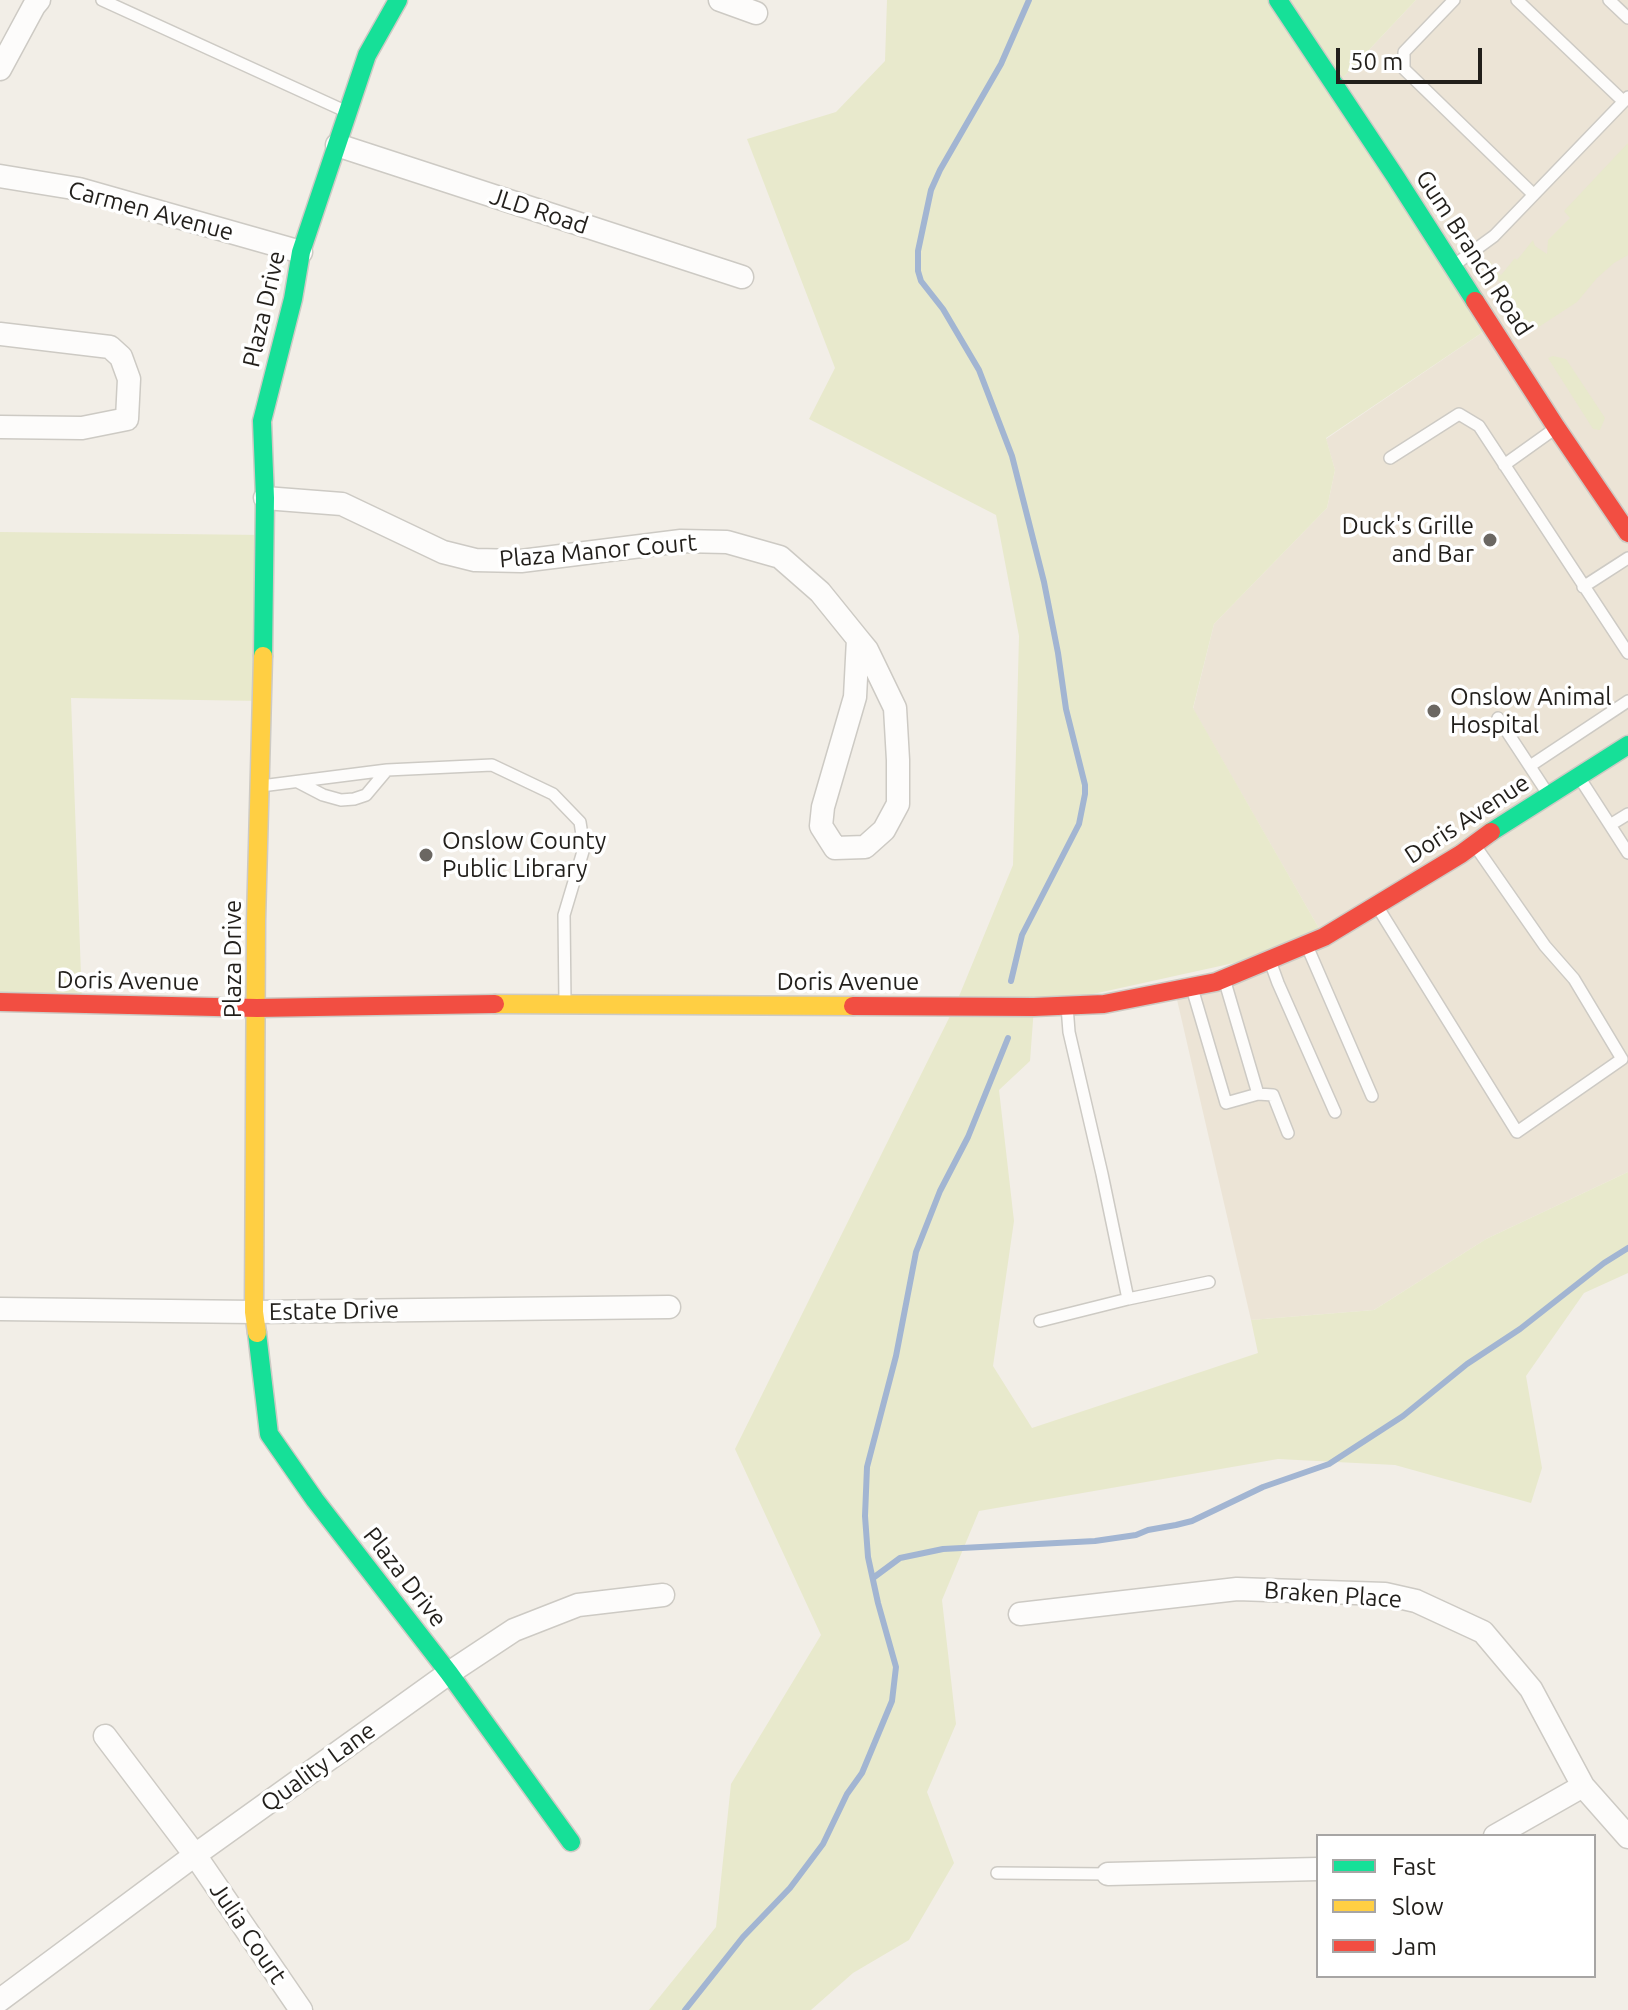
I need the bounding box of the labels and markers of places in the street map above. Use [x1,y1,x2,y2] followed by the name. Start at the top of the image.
[1342,512,1474,568] place label: Duck's Grille and Bar
[1481,531,1499,549] marker: Duck's Grille and Bar
[1450,683,1612,739] place label: Onslow Animal Hospital
[1425,702,1443,720] marker: Onslow Animal Hospital
[442,827,606,883] place label: Onslow County Public Library
[417,846,435,864] marker: Onslow County Public Library

